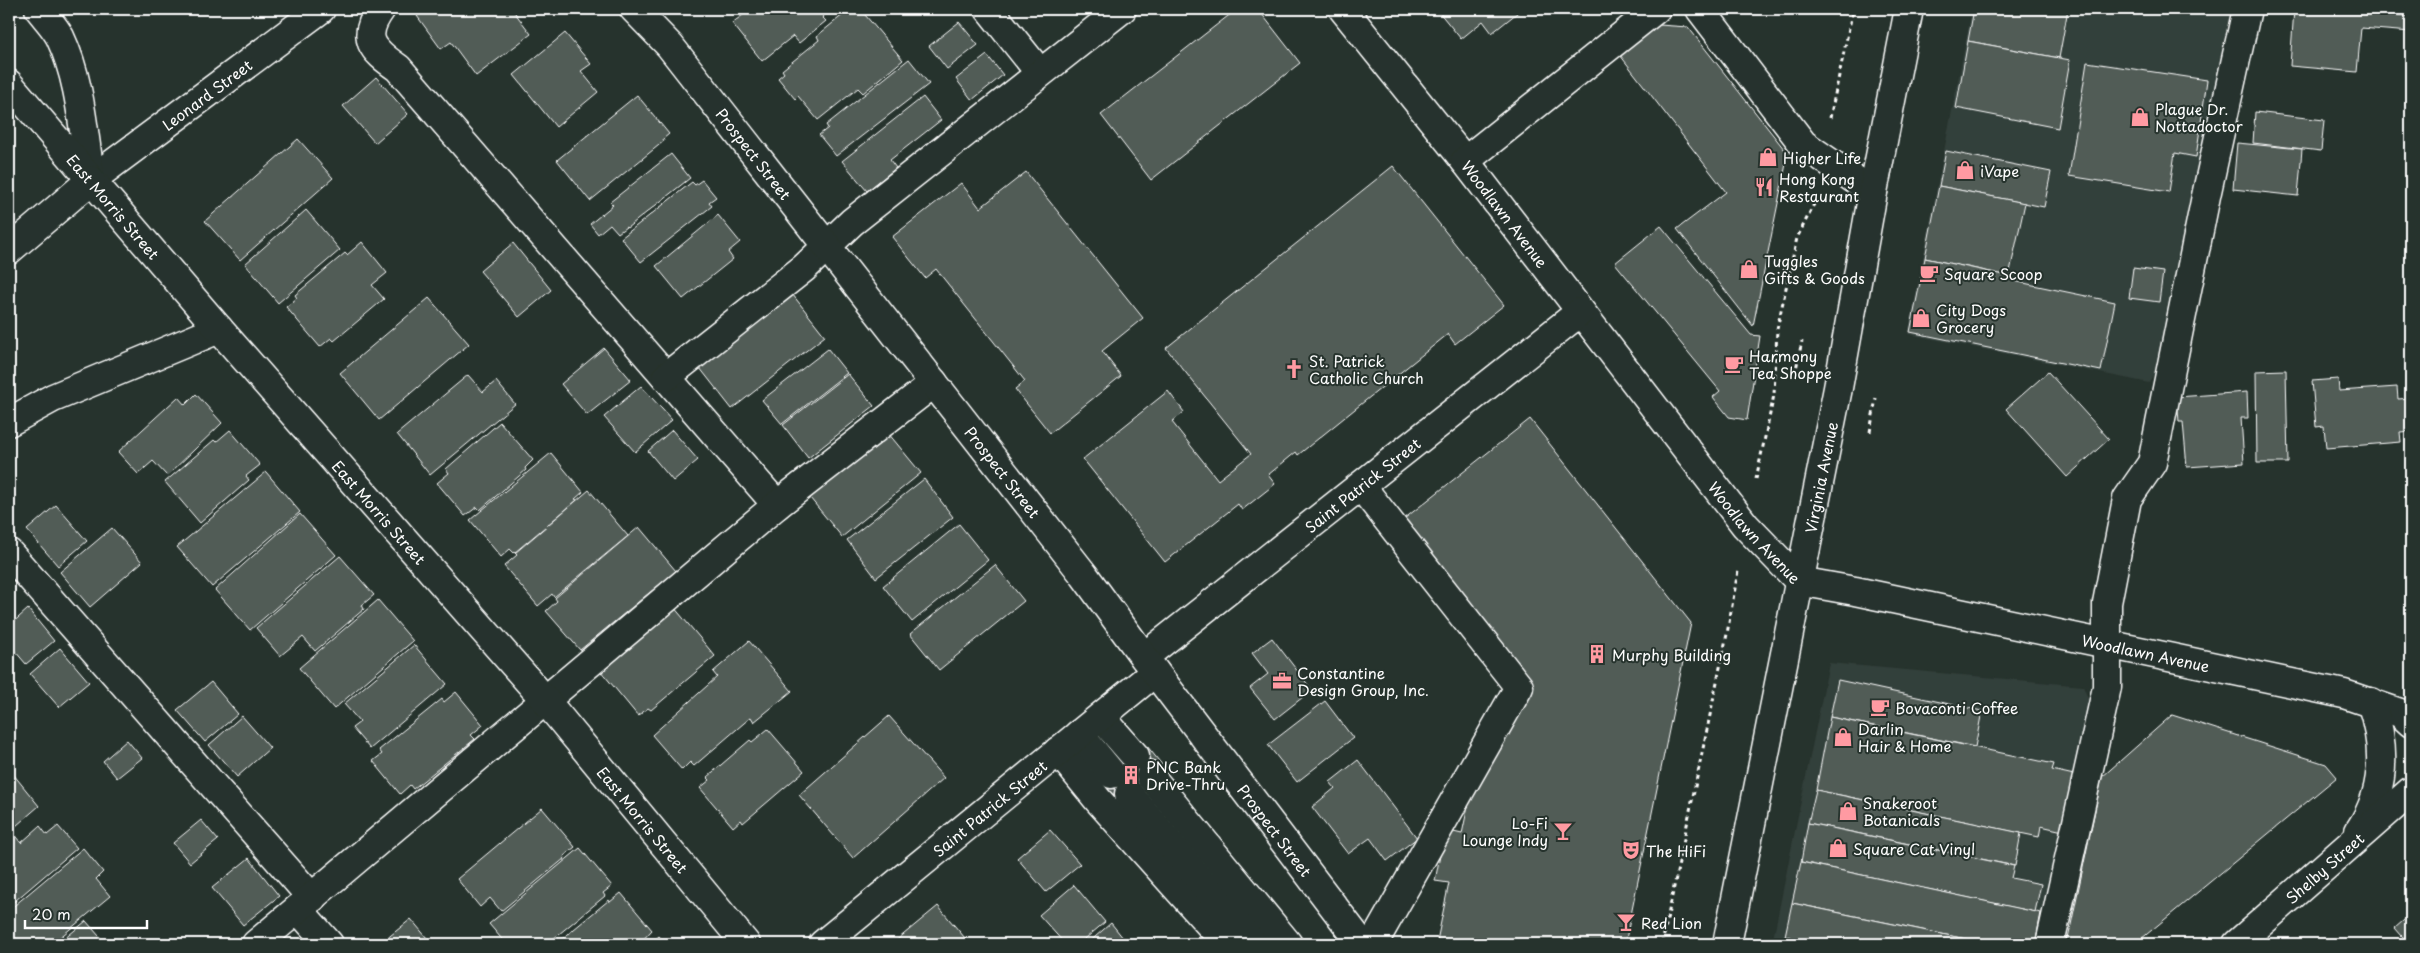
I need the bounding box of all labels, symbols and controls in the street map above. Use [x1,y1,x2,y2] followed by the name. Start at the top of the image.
[157,53,256,135] street label: Leonard Street
[2155,97,2243,137] place label: Plague Dr. Nottadoctor
[711,103,797,204] street label: Prospect Street
[2129,106,2151,128] shop icon: Plague Dr. Nottadoctor
[1757,146,1779,168] shop icon: Higher Life
[1783,146,1861,169] place label: Higher Life
[62,149,166,264] street label: East Morris Street
[1457,155,1554,272] street label: Woodlawn Avenue
[1954,159,1976,181] shop icon: iVape
[1980,159,2019,182] place label: iVape
[1779,167,1859,207] place label: Hong Kong Restaurant
[1753,176,1775,198] restaurant icon: Hong Kong Restaurant
[1764,249,1865,289] place label: Tuggles Gifts & Goods
[1738,258,1760,280] shop icon: Tuggles Gifts & Goods
[1918,262,1940,284] cafe icon: Square Scoop
[1944,262,2043,285] place label: Square Scoop
[1936,298,2006,338] place label: City Dogs Grocery
[1910,307,1932,329] shop icon: City Dogs Grocery
[1749,344,1832,384] place label: Harmony Tea Shoppe
[1309,349,1424,389] place label: St. Patrick Catholic Church
[1723,353,1745,375] cafe icon: Harmony Tea Shoppe
[1283,358,1305,380] church icon: St. Patrick Catholic Church
[1798,420,1843,535] street label: Virginia Avenue
[960,421,1046,522] street label: Prospect Street
[1299,431,1425,538] street label: Saint Patrick Street
[327,455,432,569] street label: East Morris Street
[1703,476,1807,588] street label: Woodlawn Avenue
[2080,628,2212,677] street label: Woodlawn Avenue
[1586,643,1608,665] building icon: Murphy Building
[1612,643,1731,666] place label: Murphy Building
[1297,661,1429,701] place label: Constantine Design Group, Inc.
[1271,670,1293,692] office icon: Constantine Design Group, Inc.
[1869,696,1891,718] cafe icon: Bovaconti Coffee
[1895,696,2018,719] place label: Bovaconti Coffee
[1858,717,1952,757] place label: Darlin Hair & Home
[1832,726,1854,748] shop icon: Darlin Hair & Home
[927,754,1051,862] street label: Saint Patrick Street
[1146,755,1225,795] place label: PNC Bank Drive-Thru
[592,761,694,878] street label: East Morris Street
[1120,764,1142,786] building icon: PNC Bank Drive-Thru
[1232,779,1318,881] street label: Prospect Street
[1863,791,1940,831] place label: Snakeroot Botanicals
[1837,800,1859,822] shop icon: Snakeroot Botanicals
[1462,811,1548,851] place label: Lo-Fi Lounge Indy
[1552,820,1574,842] bar icon: Lo-Fi Lounge Indy
[2280,826,2368,908] street label: Shelby Street
[1827,837,1849,859] shop icon: Square Cat Vinyl
[1853,837,1975,860] place label: Square Cat Vinyl
[1620,839,1642,861] theatre icon: The HiFi
[1646,839,1706,862] place label: The HiFi
[25,898,148,930] scale bar
[32,902,71,925] text: 20 m
[1615,911,1637,933] bar icon: Red Lion
[1641,911,1702,934] place label: Red Lion

